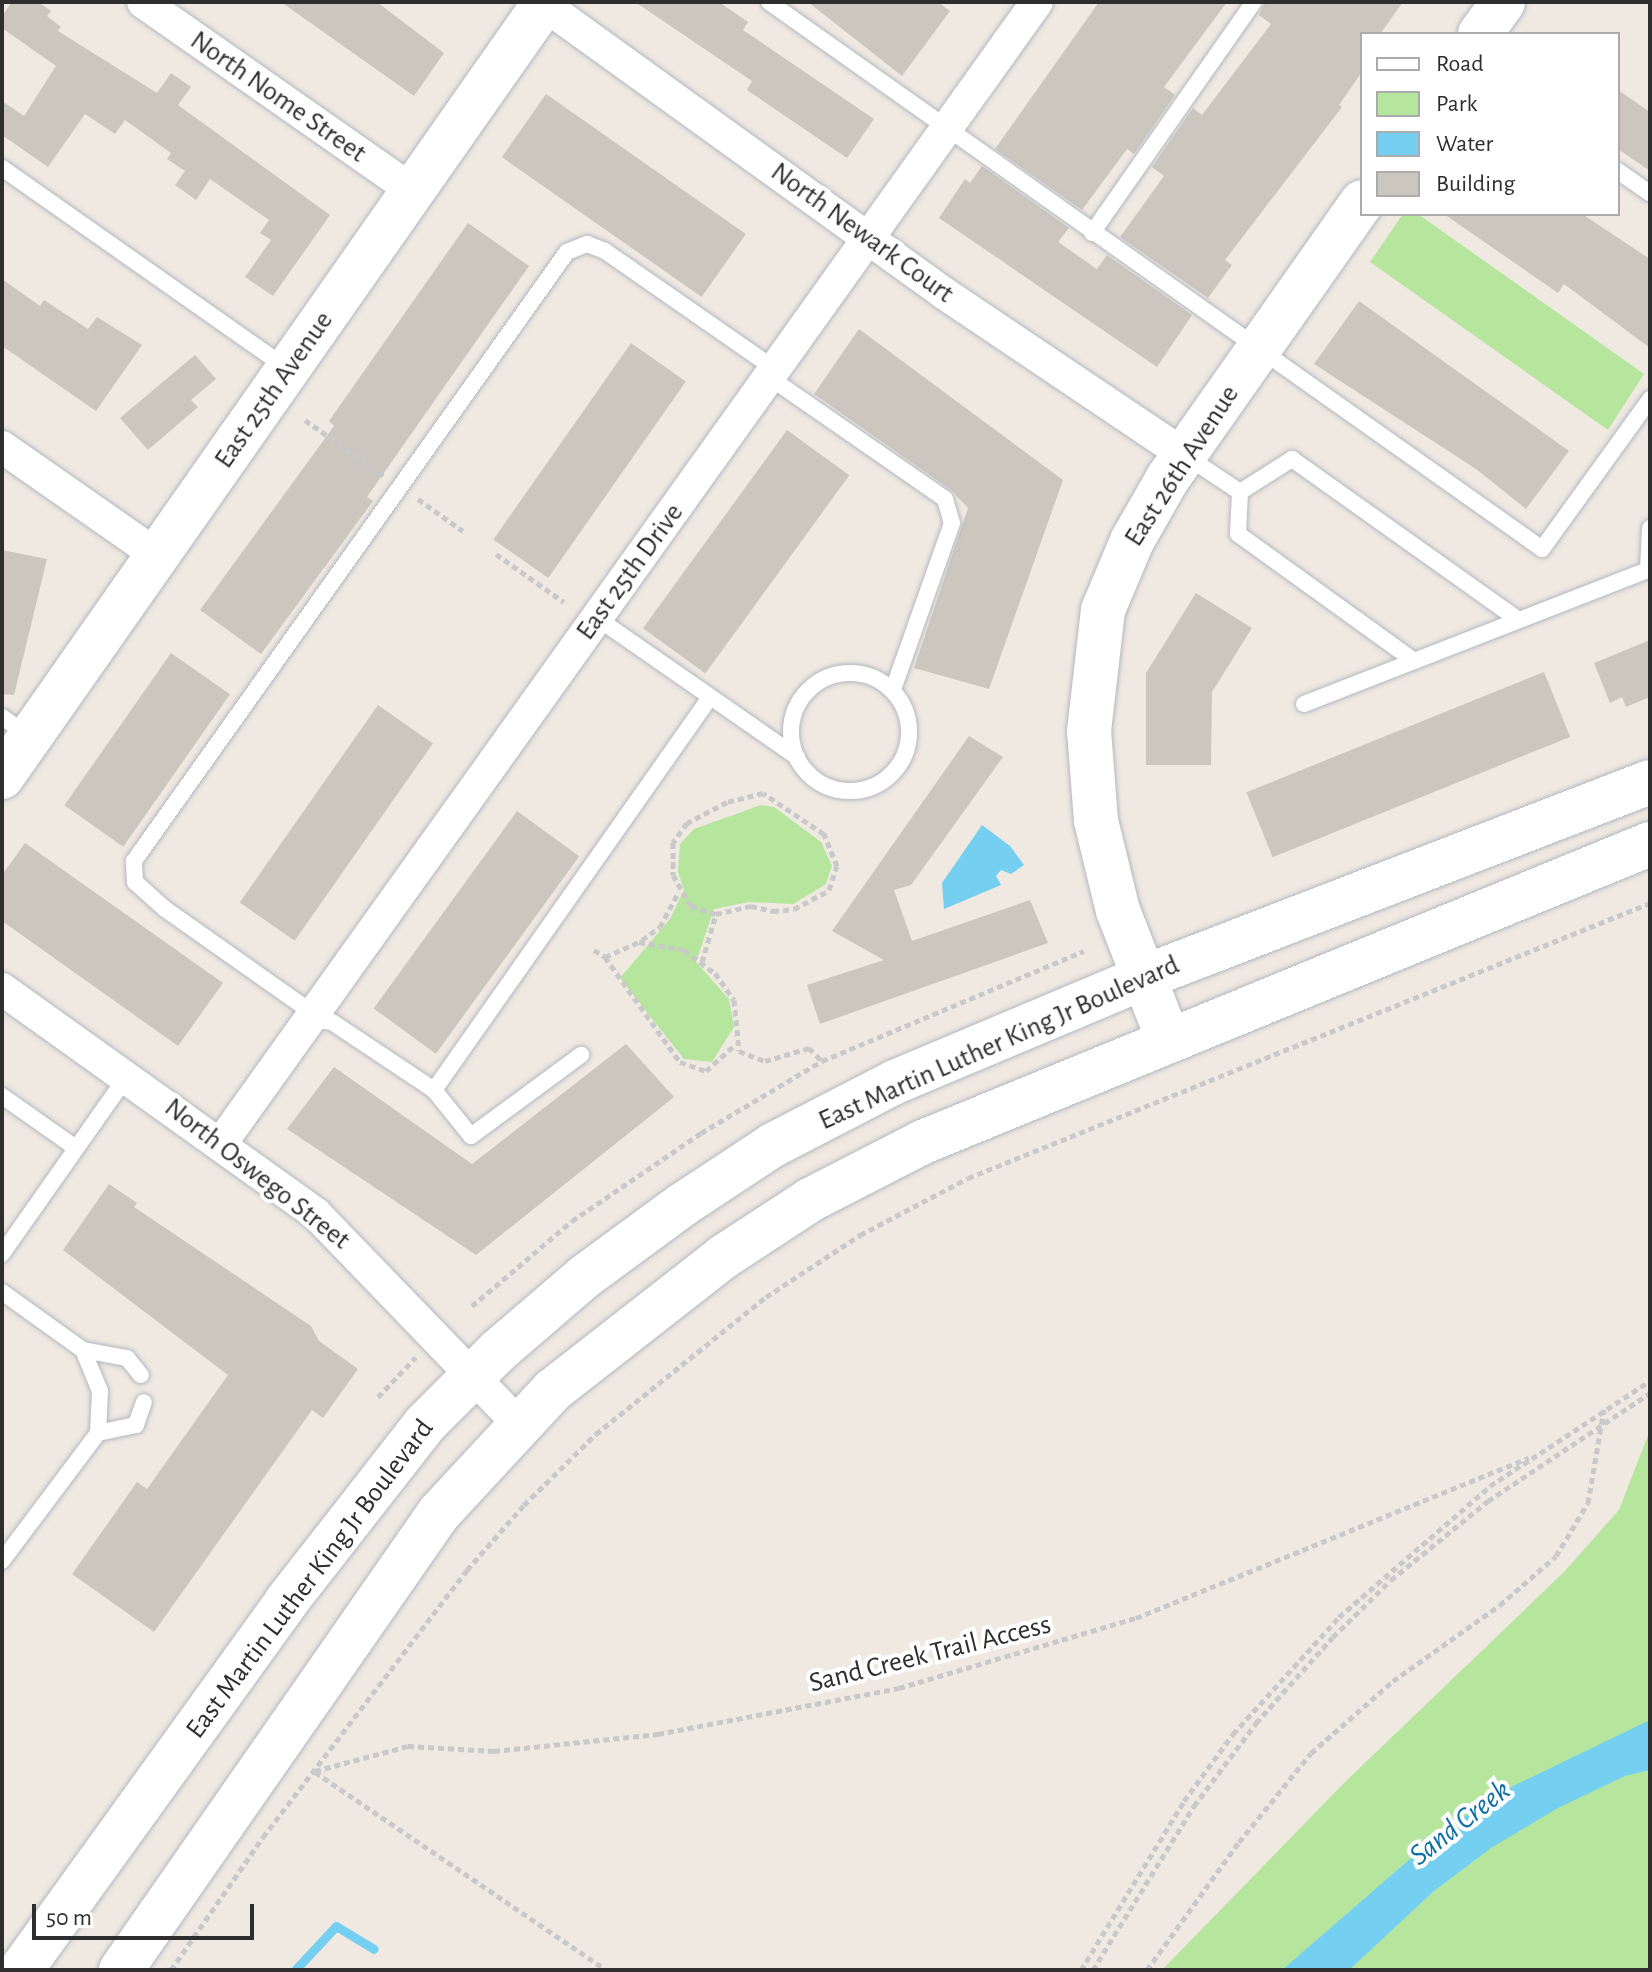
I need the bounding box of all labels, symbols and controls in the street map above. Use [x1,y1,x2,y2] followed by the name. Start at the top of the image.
[184,24,372,170] street label: North Nome Street
[1360,32,1620,216] legend
[1436,52,1484,76] text: Road
[1436,92,1477,116] text: Park
[1436,132,1493,156] text: Water
[764,155,960,311] street label: North Newark Court
[1436,172,1515,196] text: Building
[207,305,341,475] street label: East 25th Avenue
[1117,379,1247,553] street label: East 26th Avenue
[569,497,691,647] street label: East 25th Drive
[814,948,1184,1138] street label: East Martin Luther King Jr Boulevard
[157,1091,357,1257] street label: North Oswego Street
[179,1413,441,1745] street label: East Martin Luther King Jr Boulevard
[806,1608,1054,1700] street label: Sand Creek Trail Access
[1402,1772,1518,1874] water label: Sand Creek
[36,1888,258,1938] scale bar
[46,1906,92,1930] text: 50 m

